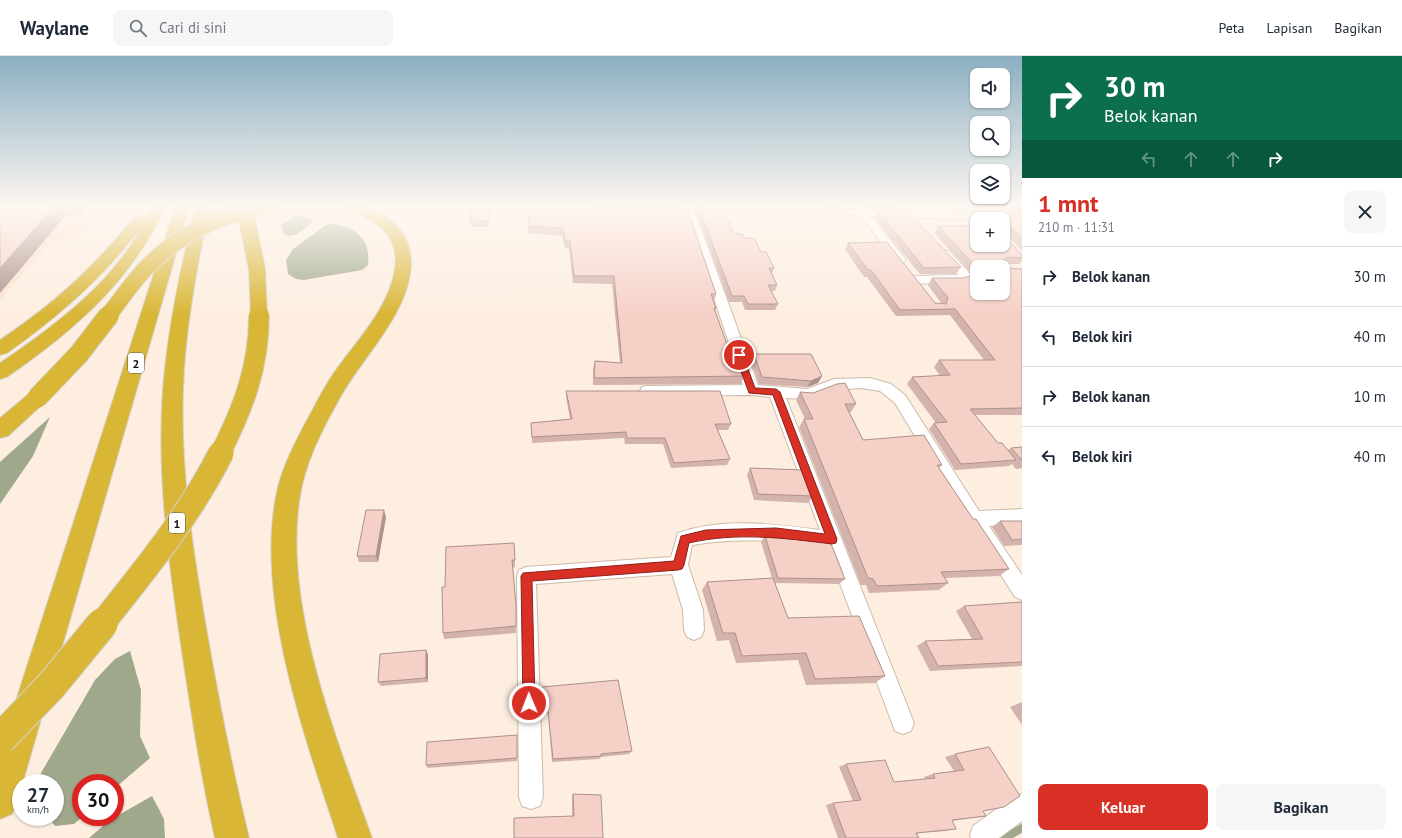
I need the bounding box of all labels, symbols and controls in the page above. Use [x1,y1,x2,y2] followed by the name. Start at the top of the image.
[113,10,393,46] search box
[20,16,89,40] text: Waylane
[127,17,149,39] icon: search
[159,18,227,37] text: Cari di sini
[1218,19,1245,37] text: Peta
[1267,19,1312,37] text: Lapisan
[1334,19,1382,37] text: Bagikan
[970,68,1010,300] map controls
[970,68,1010,108] button: sound
[1104,68,1165,105] text: 30 m
[1038,72,1090,124] icon: right
[1104,104,1198,127] text: Belok kanan
[970,116,1010,156] button: search
[1138,148,1160,170] icon: left
[1180,148,1202,170] icon: ahead
[1222,148,1244,170] icon: ahead
[1264,148,1286,170] icon: right
[970,164,1010,204] button: layers
[1038,188,1098,219] text: 1 mnt
[1344,191,1386,233] button: close
[970,212,1010,252] button: +
[1038,219,1115,236] text: 210 m · 11:31
[970,260,1010,300] button: −
[1038,266,1060,288] icon: right
[1072,267,1150,286] text: Belok kanan
[1353,267,1386,286] text: 30 m
[1038,326,1060,348] icon: left
[1072,327,1132,346] text: Belok kiri
[1353,327,1386,346] text: 40 m
[722,338,756,372] pin
[728,344,750,366] icon: arrive
[128,353,144,373] road number: 2
[1038,386,1060,408] icon: right
[1072,387,1150,406] text: Belok kanan
[1353,387,1386,406] text: 10 m
[1038,446,1060,468] icon: left
[1072,447,1132,466] text: Belok kiri
[1353,447,1386,466] text: 40 m
[169,513,185,533] road number: 1
[508,682,550,724] position arrow
[72,774,124,826] speed limit sign: 30
[27,782,49,808] text: 27
[1038,784,1208,830] button: Keluar
[1216,784,1386,830] button: Bagikan
[27,803,49,816] text: km/h

